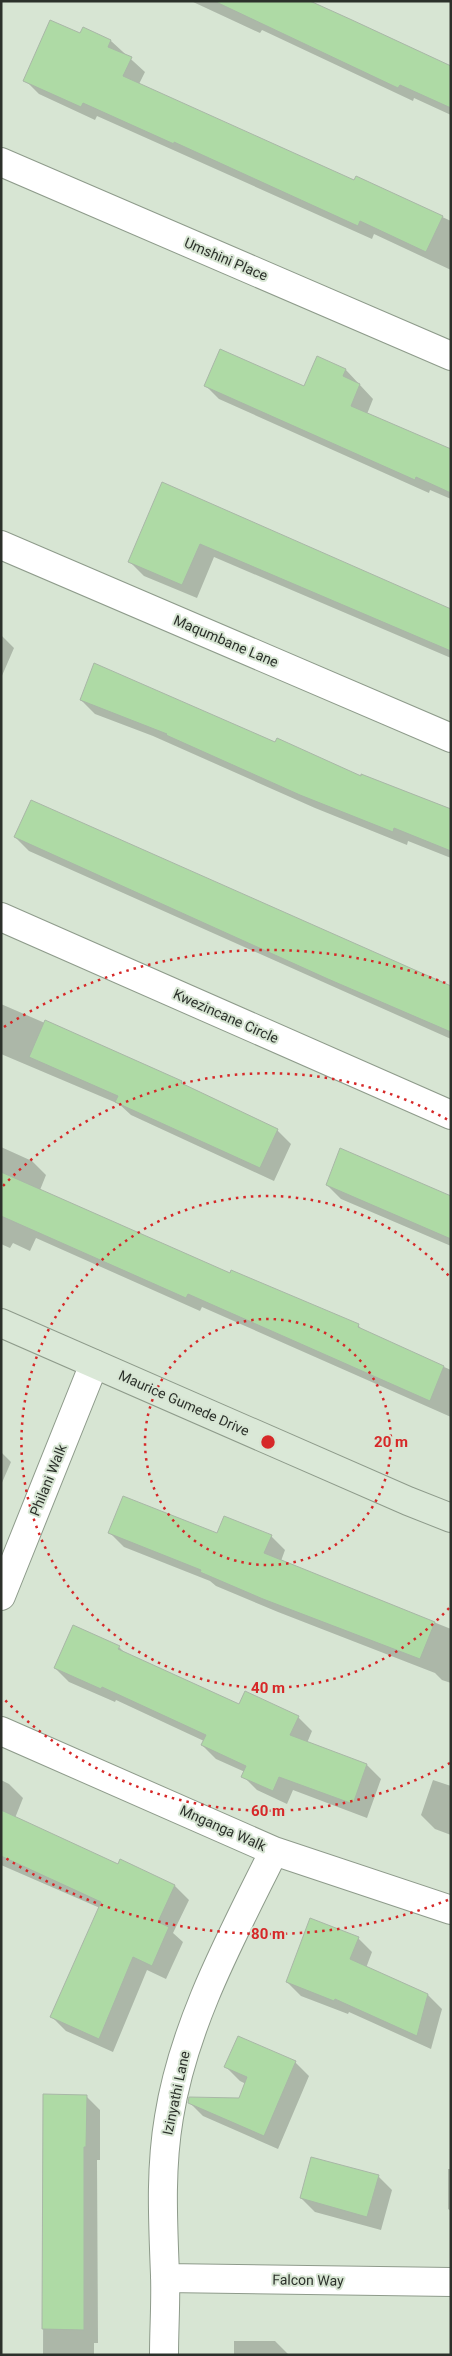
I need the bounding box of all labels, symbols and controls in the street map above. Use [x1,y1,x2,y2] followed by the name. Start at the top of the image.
[182,234,270,284] street label: Umshini Place
[171,612,281,670] street label: Maqumbane Lane
[171,986,281,1046] street label: Kwezincane Circle
[116,1367,252,1439] street label: Maurice Gumede Drive
[259,1433,277,1451] centre of rings
[374,1433,408,1451] text: 20 m
[26,1441,70,1518] street label: Philani Walk
[251,1679,285,1697] text: 40 m
[178,1802,269,1854] street label: Mnganga Walk
[251,1802,285,1820] text: 60 m
[251,1925,285,1943] text: 80 m
[159,2050,193,2136] street label: Izinyathi Lane
[272,2271,344,2289] street label: Falcon Way

